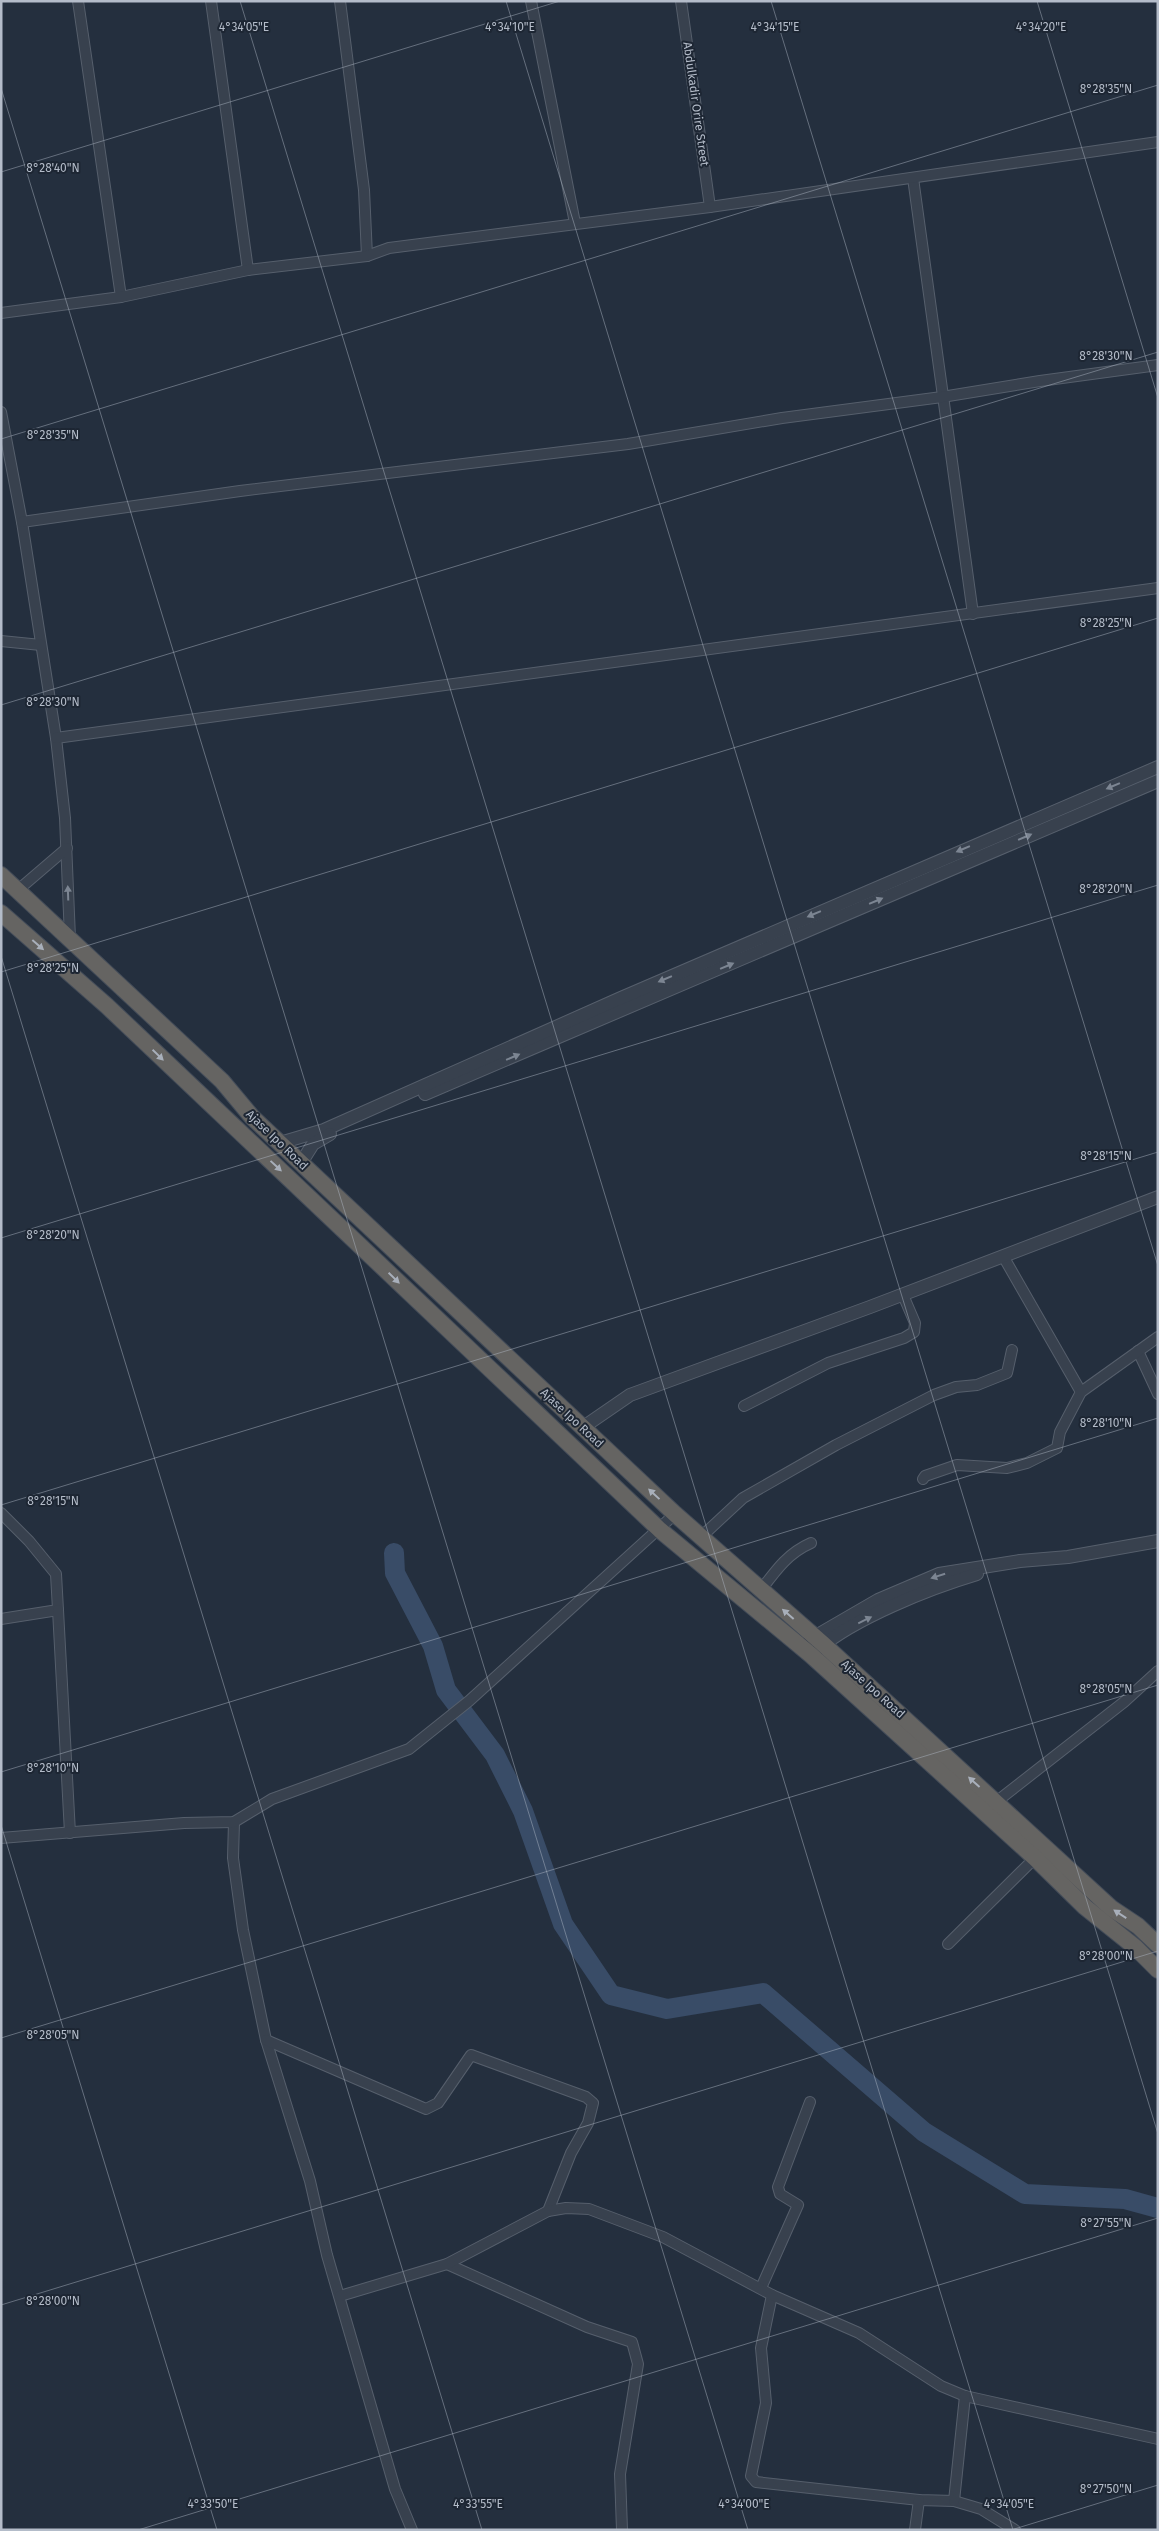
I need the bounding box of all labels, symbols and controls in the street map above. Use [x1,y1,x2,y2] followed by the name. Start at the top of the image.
[219,20,269,34] text: 4°34'05"E
[485,20,535,34] text: 4°34'10"E
[750,20,800,34] text: 4°34'15"E
[1016,20,1066,34] text: 4°34'20"E
[680,41,712,168] street label: Abdulkadir Orire Street
[1080,82,1132,96] text: 8°28'35"N
[26,161,80,175] text: 8°28'40"N
[1079,349,1133,363] text: 8°28'30"N
[27,428,79,442] text: 8°28'35"N
[1080,616,1132,630] text: 8°28'25"N
[26,695,80,709] text: 8°28'30"N
[1106,782,1120,790] one-way arrow
[1018,832,1033,840] one-way arrow
[956,846,970,854] one-way arrow
[1079,882,1133,896] text: 8°28'20"N
[64,885,72,901] one-way arrow
[869,897,884,905] one-way arrow
[807,911,821,919] one-way arrow
[31,939,43,951] one-way arrow
[27,961,79,975] text: 8°28'25"N
[720,961,734,969] one-way arrow
[658,975,672,983] one-way arrow
[152,1049,164,1061] one-way arrow
[506,1053,521,1061] one-way arrow
[243,1107,311,1173] street label: Ajase Ipo Road
[1080,1149,1132,1163] text: 8°28'15"N
[269,1160,281,1172] one-way arrow
[26,1228,80,1242] text: 8°28'20"N
[388,1272,400,1284] one-way arrow
[538,1385,606,1451] street label: Ajase Ipo Road
[1080,1416,1132,1430] text: 8°28'10"N
[648,1488,660,1500] one-way arrow
[27,1494,79,1508] text: 8°28'15"N
[930,1572,945,1580] one-way arrow
[783,1608,795,1620] one-way arrow
[858,1616,873,1624] one-way arrow
[838,1657,908,1721] street label: Ajase Ipo Road
[1079,1682,1133,1696] text: 8°28'05"N
[27,1761,79,1775] text: 8°28'10"N
[967,1776,980,1787] one-way arrow
[1113,1909,1127,1919] one-way arrow
[1079,1949,1133,1963] text: 8°28'00"N
[26,2028,80,2042] text: 8°28'05"N
[1080,2216,1132,2230] text: 8°27'55"N
[26,2294,80,2308] text: 8°28'00"N
[1080,2482,1132,2496] text: 8°27'50"N
[187,2497,239,2511] text: 4°33'50"E
[453,2497,503,2511] text: 4°33'55"E
[718,2497,770,2511] text: 4°34'00"E
[984,2497,1034,2511] text: 4°34'05"E

